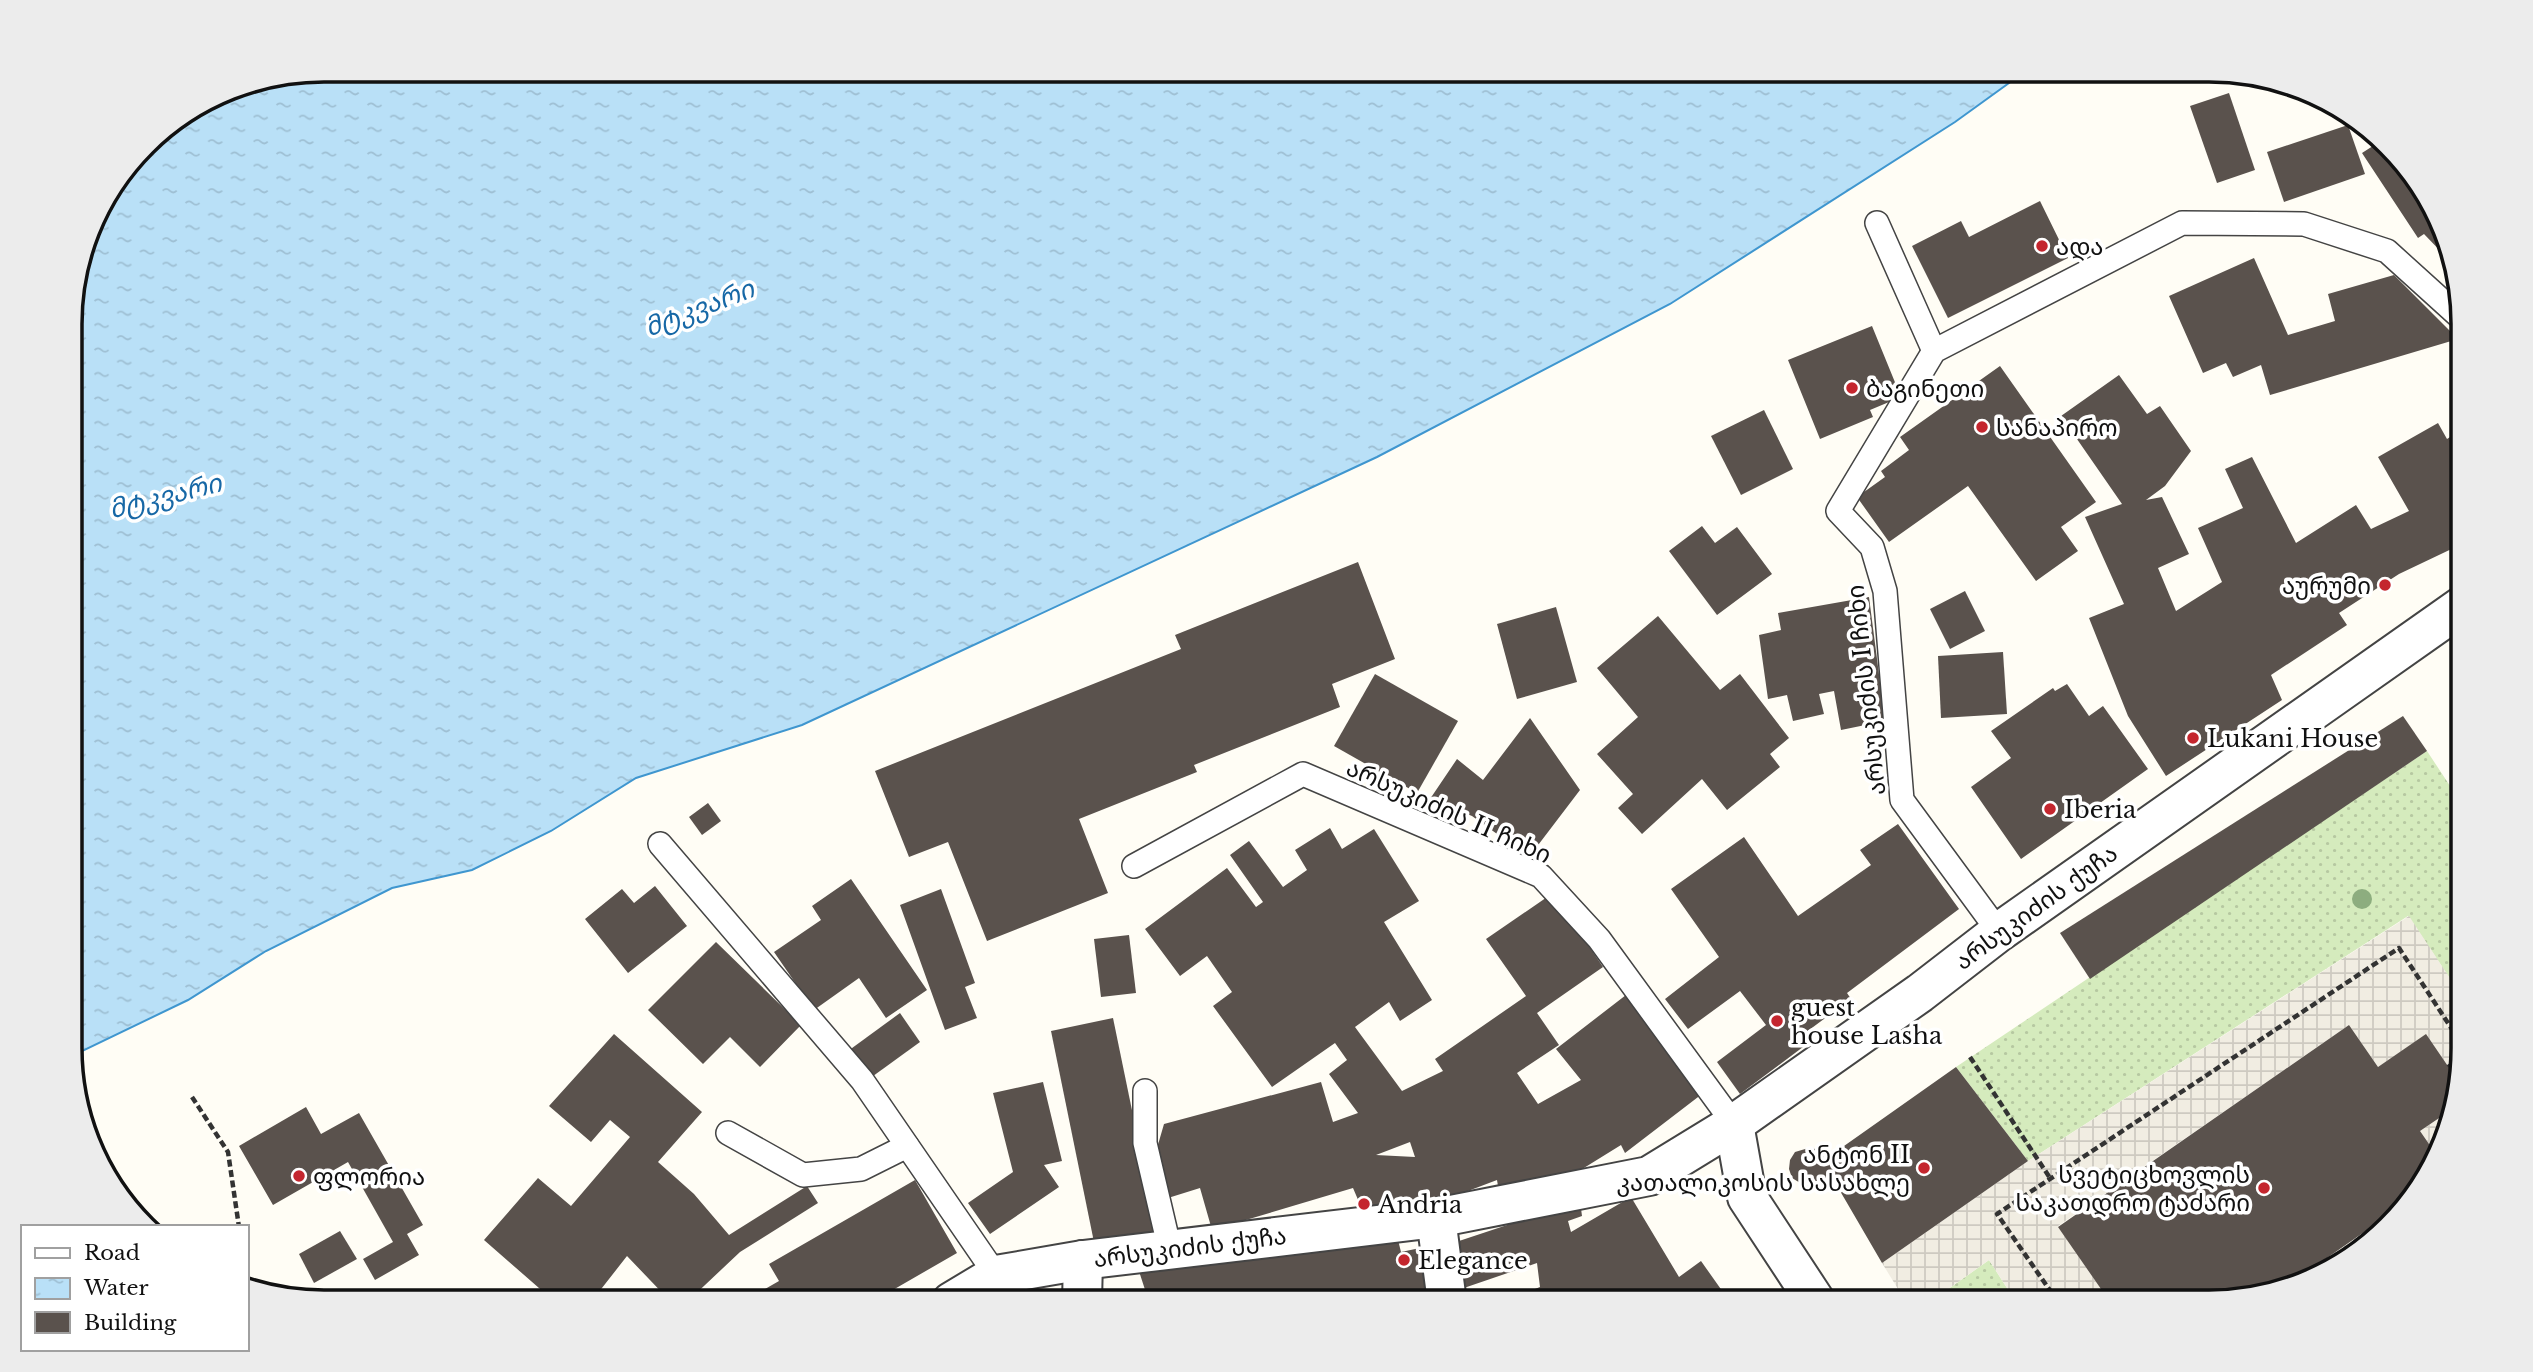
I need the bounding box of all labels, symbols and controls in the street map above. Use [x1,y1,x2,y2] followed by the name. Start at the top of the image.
[2056,232,2104,261] place label: ადა
[2034,238,2050,254] marker: ადა
[640,272,759,344] water label: მტკვარი
[1866,374,1984,403] place label: ბაგინეთი
[1844,380,1860,396] marker: ბაგინეთი
[1996,413,2118,442] place label: სანაპირო
[1974,419,1990,435] marker: სანაპირო
[105,466,226,525] water label: მტკვარი
[2282,571,2371,600] place label: აურუმი
[2377,577,2393,593] marker: აურუმი
[1841,583,1891,797] street label: არსუკიძის I ჩიხი
[2207,724,2378,753] place label: Lukani House
[2185,730,2201,746] marker: Lukani House
[1342,753,1556,869] street label: არსუკიძის II ჩიხი
[2064,795,2137,824] place label: Iberia
[2042,801,2058,817] marker: Iberia
[1949,838,2123,976] street label: არსუკიძის ქუჩა
[1791,993,1943,1050] place label: guest house Lasha
[1769,1013,1785,1029] marker: guest house Lasha
[1617,1140,1910,1197] place label: ანტონ II კათალიკოსის სასახლე
[1916,1160,1932,1176] marker: ანტონ II კათალიკოსის სასახლე
[2015,1160,2250,1217] place label: სვეტიცხოვლის საკათდრო ტაძარი
[313,1162,425,1191] place label: ფლორია
[291,1168,307,1184] marker: ფლორია
[2256,1180,2272,1196] marker: სვეტიცხოვლის საკათდრო ტაძარი
[1377,1190,1463,1219] place label: Andria
[1356,1196,1372,1212] marker: Andria
[1092,1221,1288,1273] street label: არსუკიძის ქუჩა
[21,1225,248,1351] legend
[84,1240,140,1266] text: Road
[1418,1246,1528,1275] place label: Elegance
[1396,1252,1412,1268] marker: Elegance
[83,1275,148,1301] text: Water
[84,1310,177,1336] text: Building

